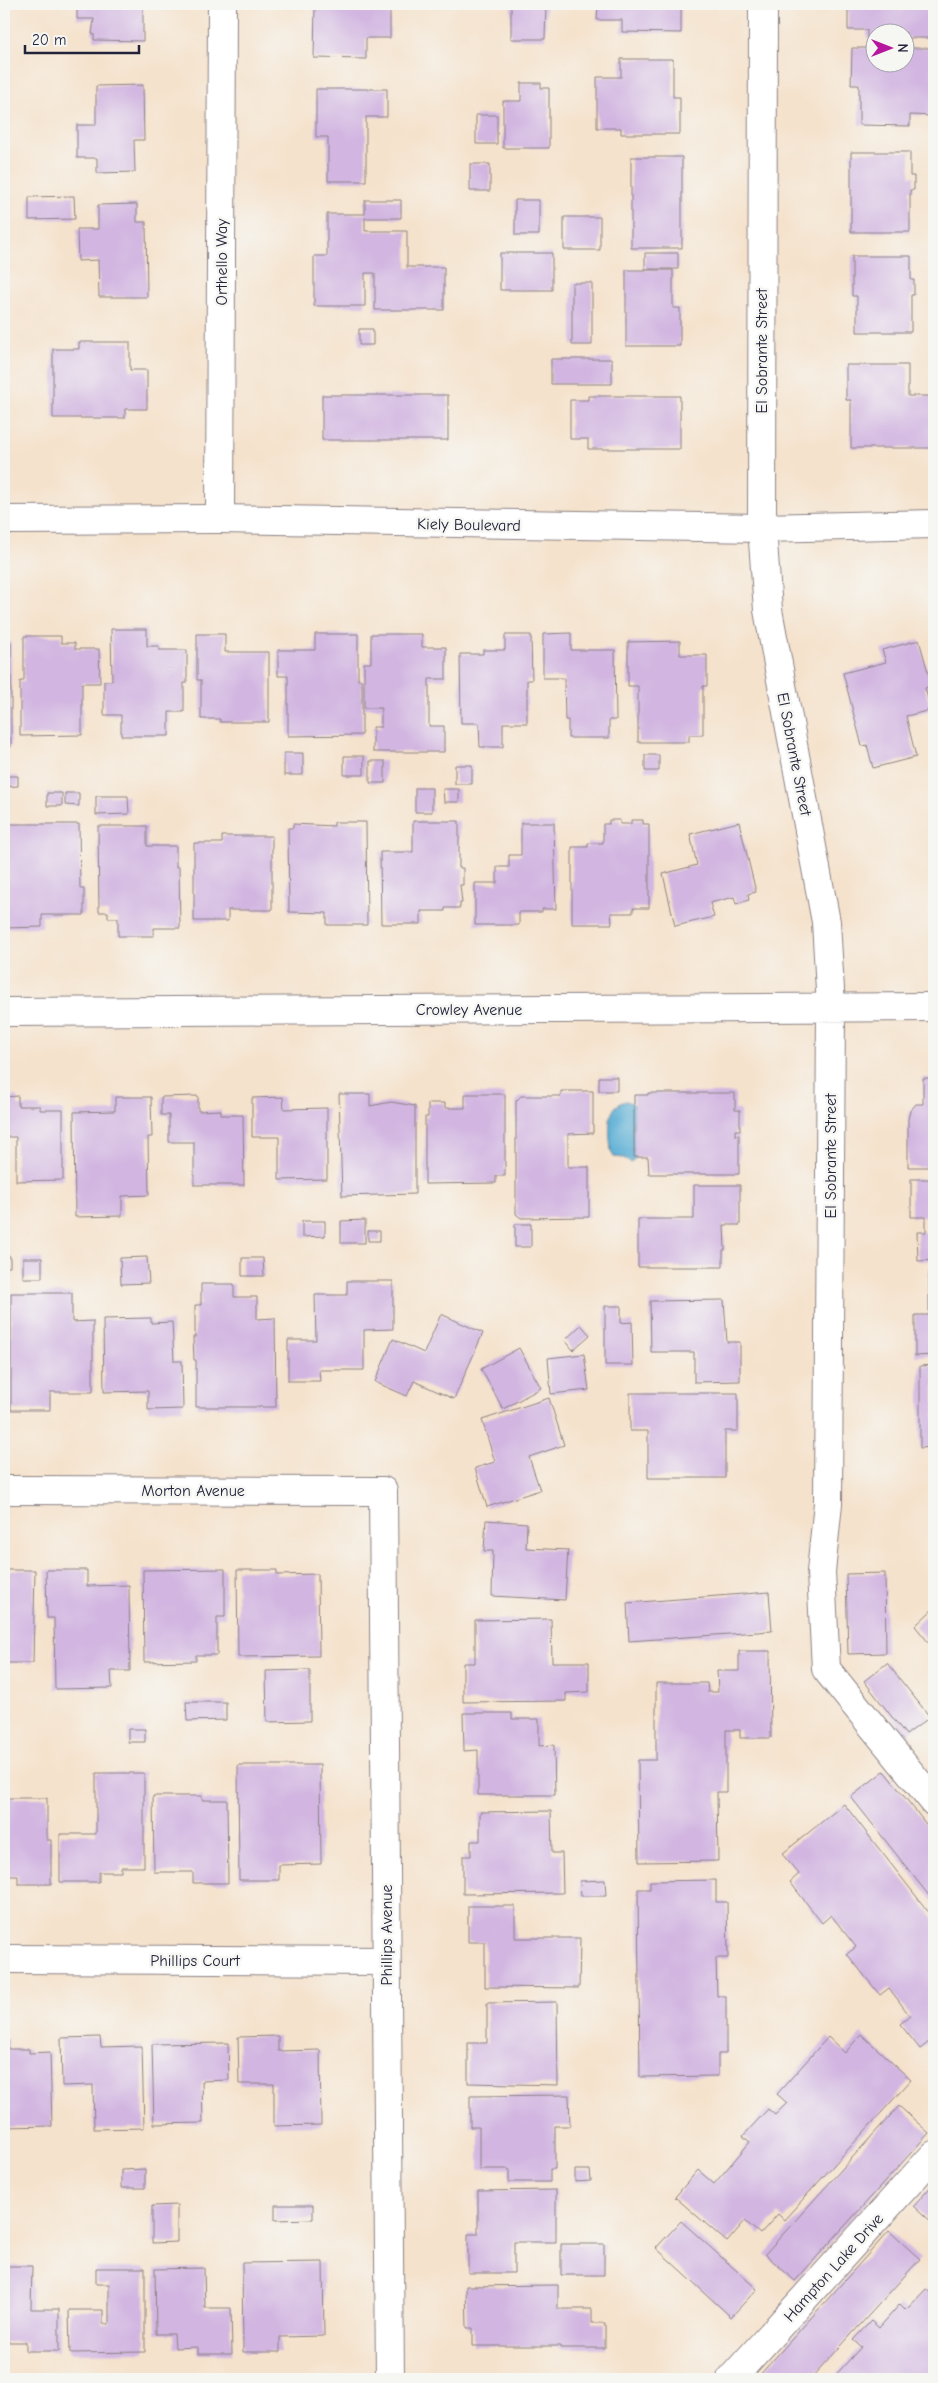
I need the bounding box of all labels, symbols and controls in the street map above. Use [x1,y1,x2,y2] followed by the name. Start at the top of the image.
[25,22,139,54] scale bar
[866,22,916,72] north arrow
[32,31,66,49] text: 20 m
[894,43,911,53] text: N
[213,218,231,305] street label: Orthello Way
[753,288,771,414] street label: El Sobrante Street
[417,515,521,535] street label: Kiely Boulevard
[773,691,815,818] street label: El Sobrante Street
[416,1001,522,1019] street label: Crowley Avenue
[822,1093,840,1219] street label: El Sobrante Street
[141,1482,245,1500] street label: Morton Avenue
[378,1885,396,1985] street label: Phillips Avenue
[150,1952,240,1970] street label: Phillips Court
[780,2210,887,2325] street label: Hampton Lake Drive

